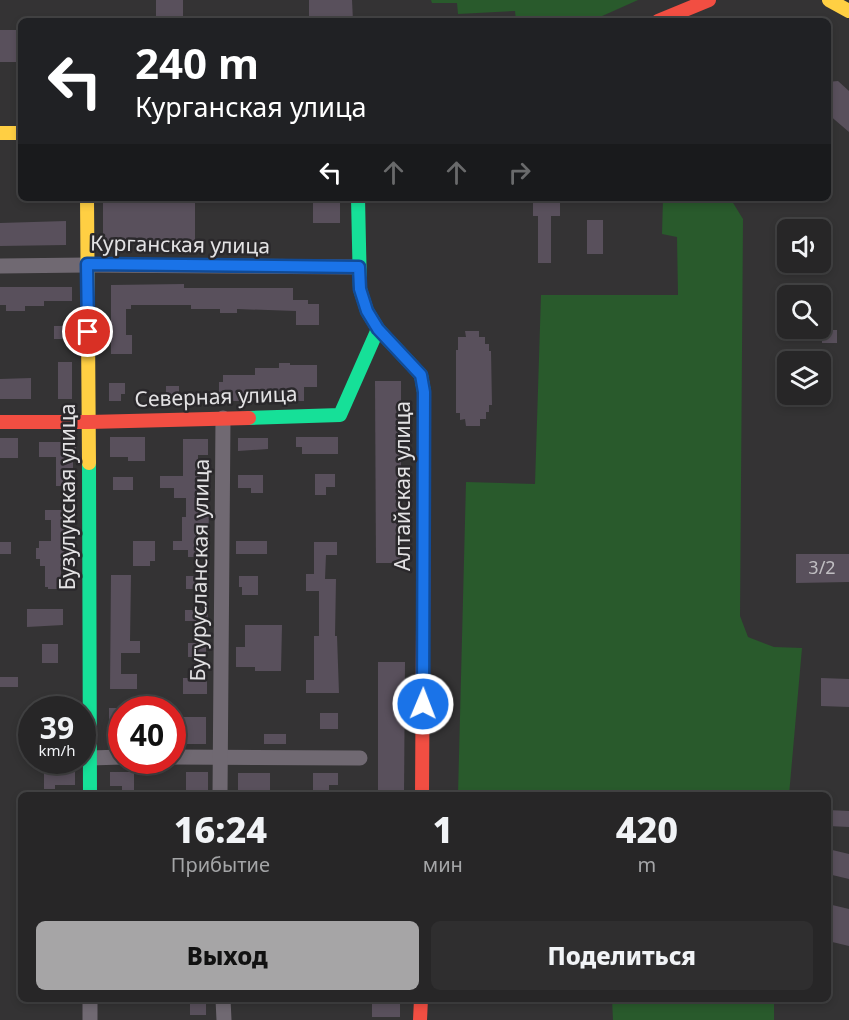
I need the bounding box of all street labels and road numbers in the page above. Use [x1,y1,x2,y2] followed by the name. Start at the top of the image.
[90,228,270,260] street label: Курганская улица
[134,379,298,413] street label: Северная улица
[388,401,416,571] street label: Алтайская улица
[53,404,81,590] street label: Бузулукская улица
[183,458,215,681] street label: Бугурусланская улица

